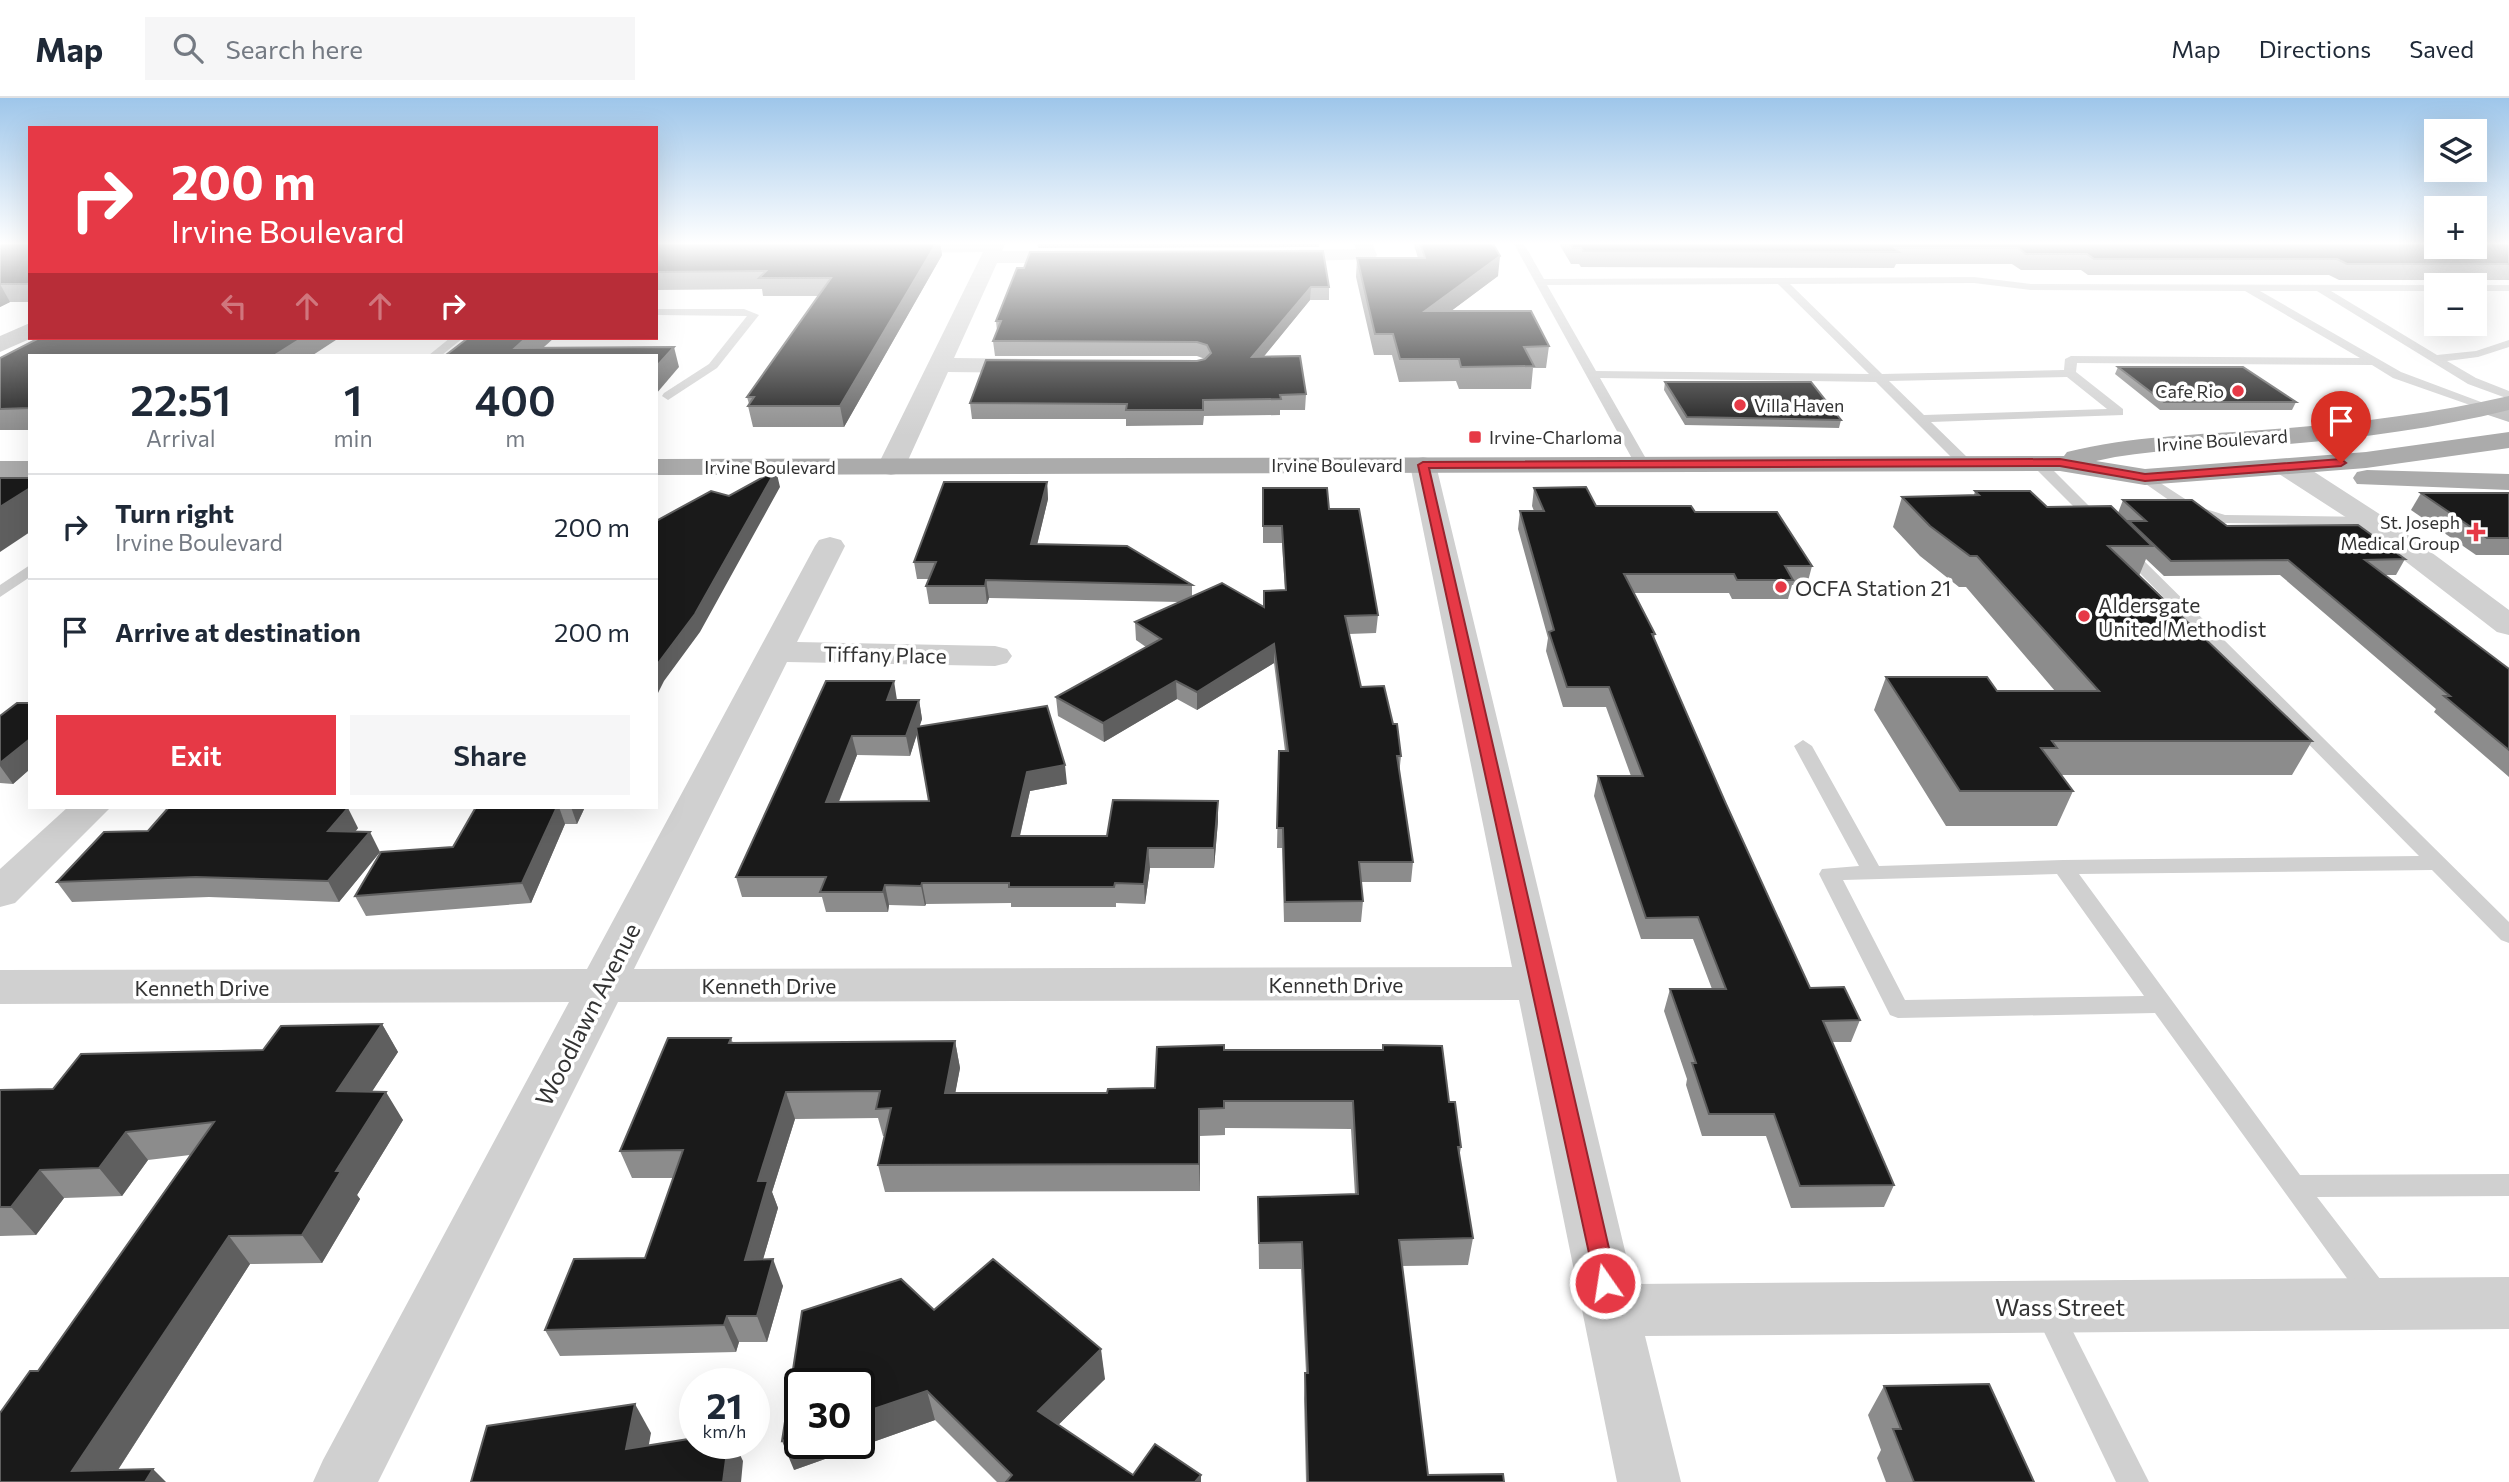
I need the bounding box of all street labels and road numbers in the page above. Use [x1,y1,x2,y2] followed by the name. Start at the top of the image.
[2156,424,2288,456] street label: Irvine Boulevard
[1271,454,1403,476] street label: Irvine Boulevard
[704,456,836,478] street label: Irvine Boulevard
[823,640,947,668] street label: Tiffany Place
[528,918,646,1110] street label: Woodlawn Avenue
[1269,972,1403,997] street label: Kenneth Drive
[702,973,836,998] street label: Kenneth Drive
[135,975,269,1000] street label: Kenneth Drive
[1995,1292,2125,1321] street label: Wass Street

